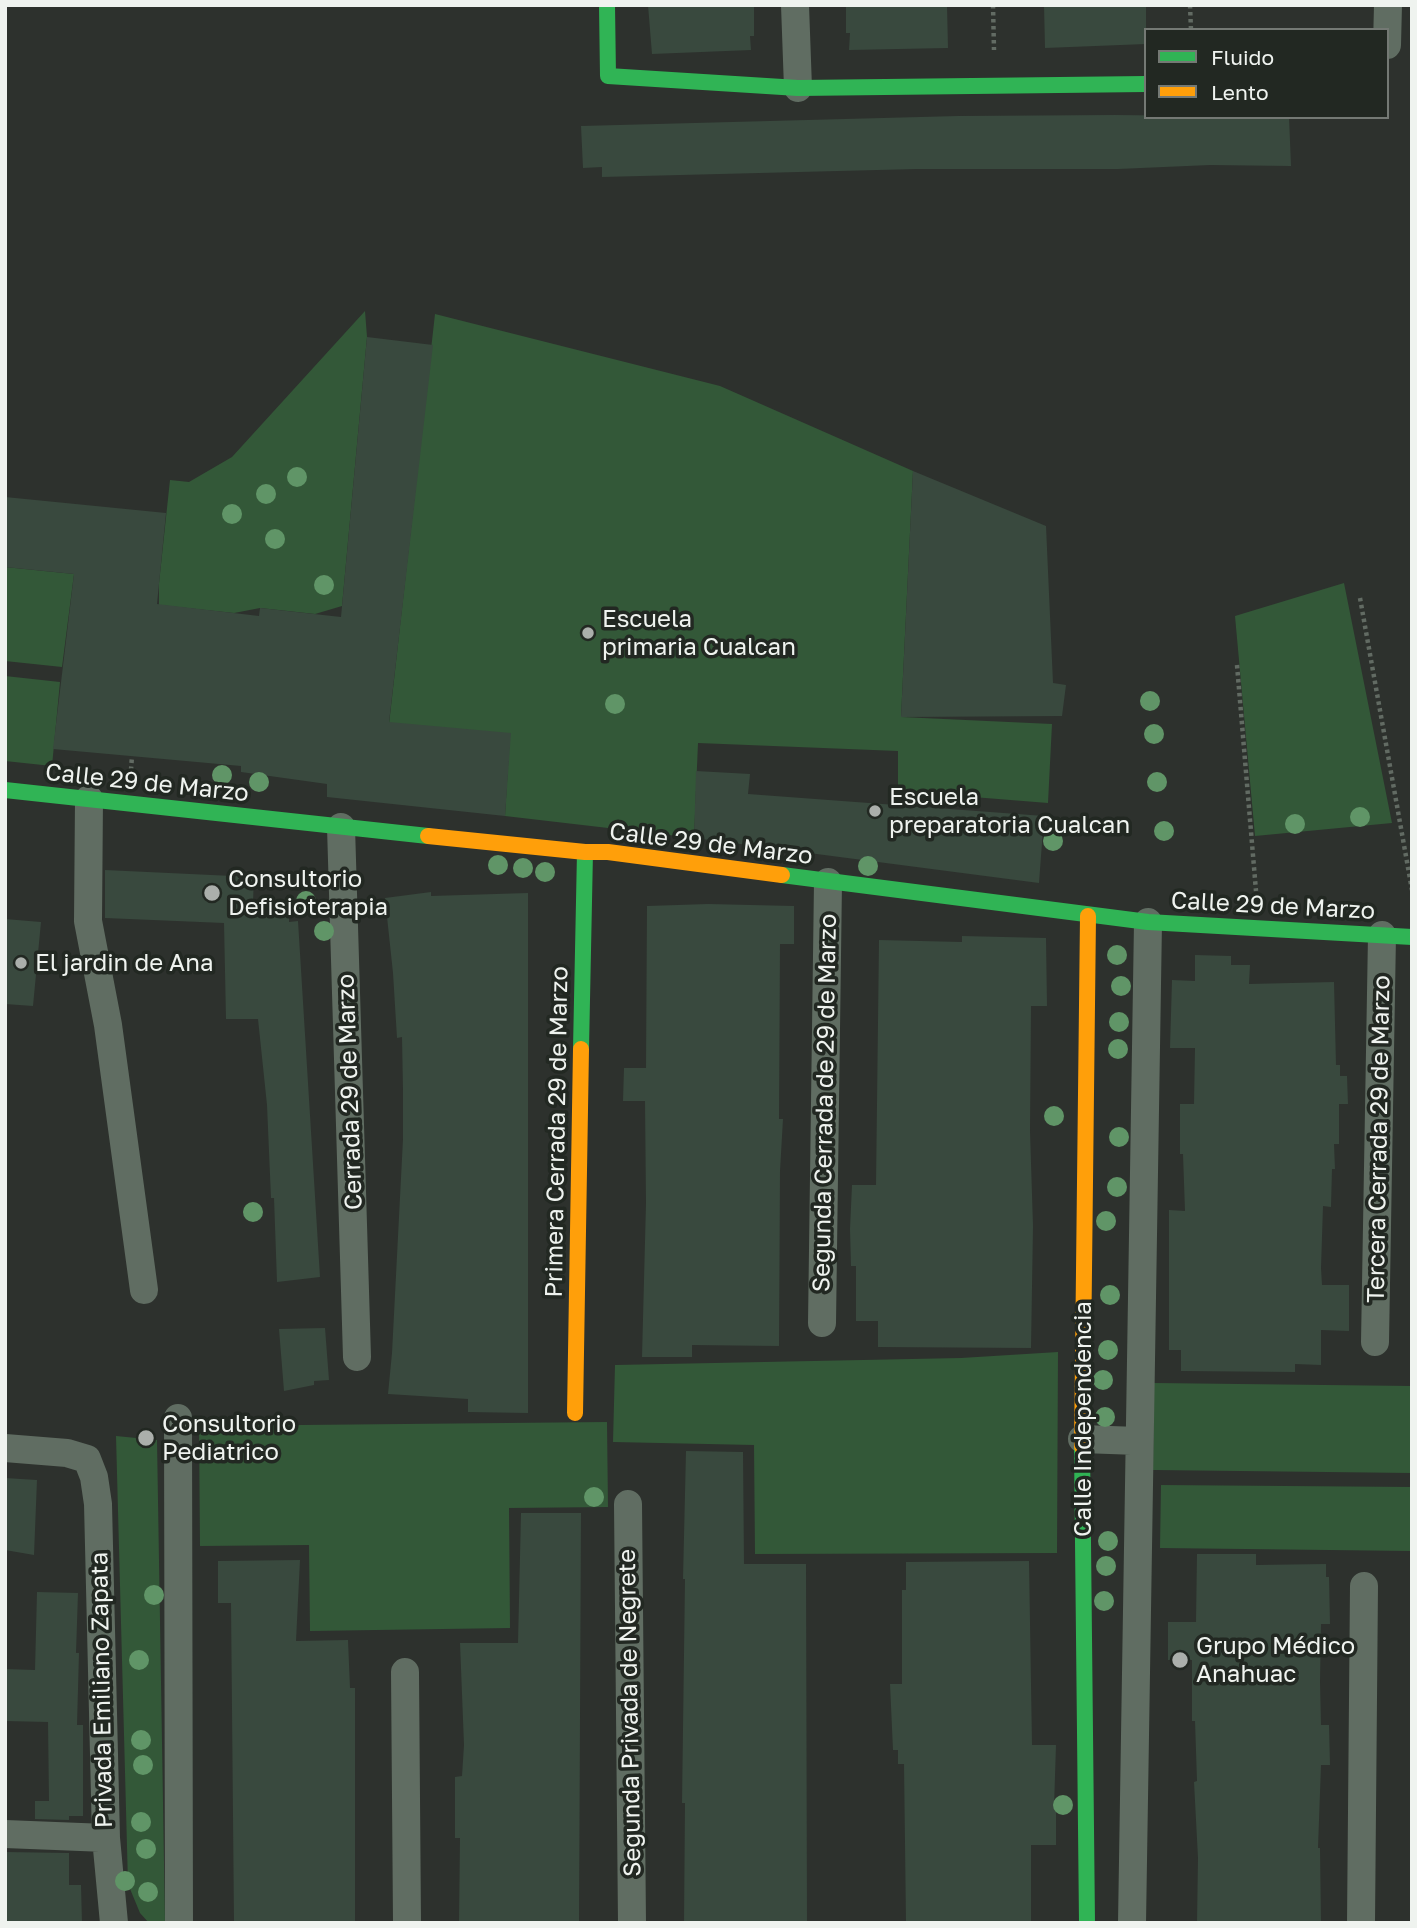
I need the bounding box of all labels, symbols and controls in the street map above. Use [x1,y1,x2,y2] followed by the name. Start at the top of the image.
[1144,28,1389,119] legend
[1211,44,1274,70] text: Fluido
[1211,79,1269,105] text: Lento
[602,605,796,661] place label: Escuela primaria Cualcan
[580,625,596,641] marker: Escuela primaria Cualcan
[44,758,250,808] street label: Calle 29 de Marzo
[889,783,1130,839] place label: Escuela preparatoria Cualcan
[867,803,883,819] marker: Escuela preparatoria Cualcan
[608,817,814,871] street label: Calle 29 de Marzo
[228,865,388,921] place label: Consultorio Defisioterapia
[202,883,222,903] marker: Consultorio Defisioterapia
[1170,886,1376,926] street label: Calle 29 de Marzo
[807,914,843,1292] street label: Segunda Cerrada de 29 de Marzo
[35,949,213,977] place label: El jardin de Ana
[13,955,29,971] marker: El jardin de Ana
[540,966,574,1298] street label: Primera Cerrada 29 de Marzo
[331,973,369,1211] street label: Cerrada 29 de Marzo
[1362,975,1396,1303] street label: Tercera Cerrada 29 de Marzo
[1069,1301,1097,1537] street label: Calle Independencia
[162,1410,296,1466] place label: Consultorio Pediatrico
[136,1428,156,1448] marker: Consultorio Pediatrico
[613,1549,647,1877] street label: Segunda Privada de Negrete
[85,1552,119,1828] street label: Privada Emiliano Zapata
[1196,1632,1355,1688] place label: Grupo Médico Anahuac
[1170,1650,1190,1670] marker: Grupo Médico Anahuac

